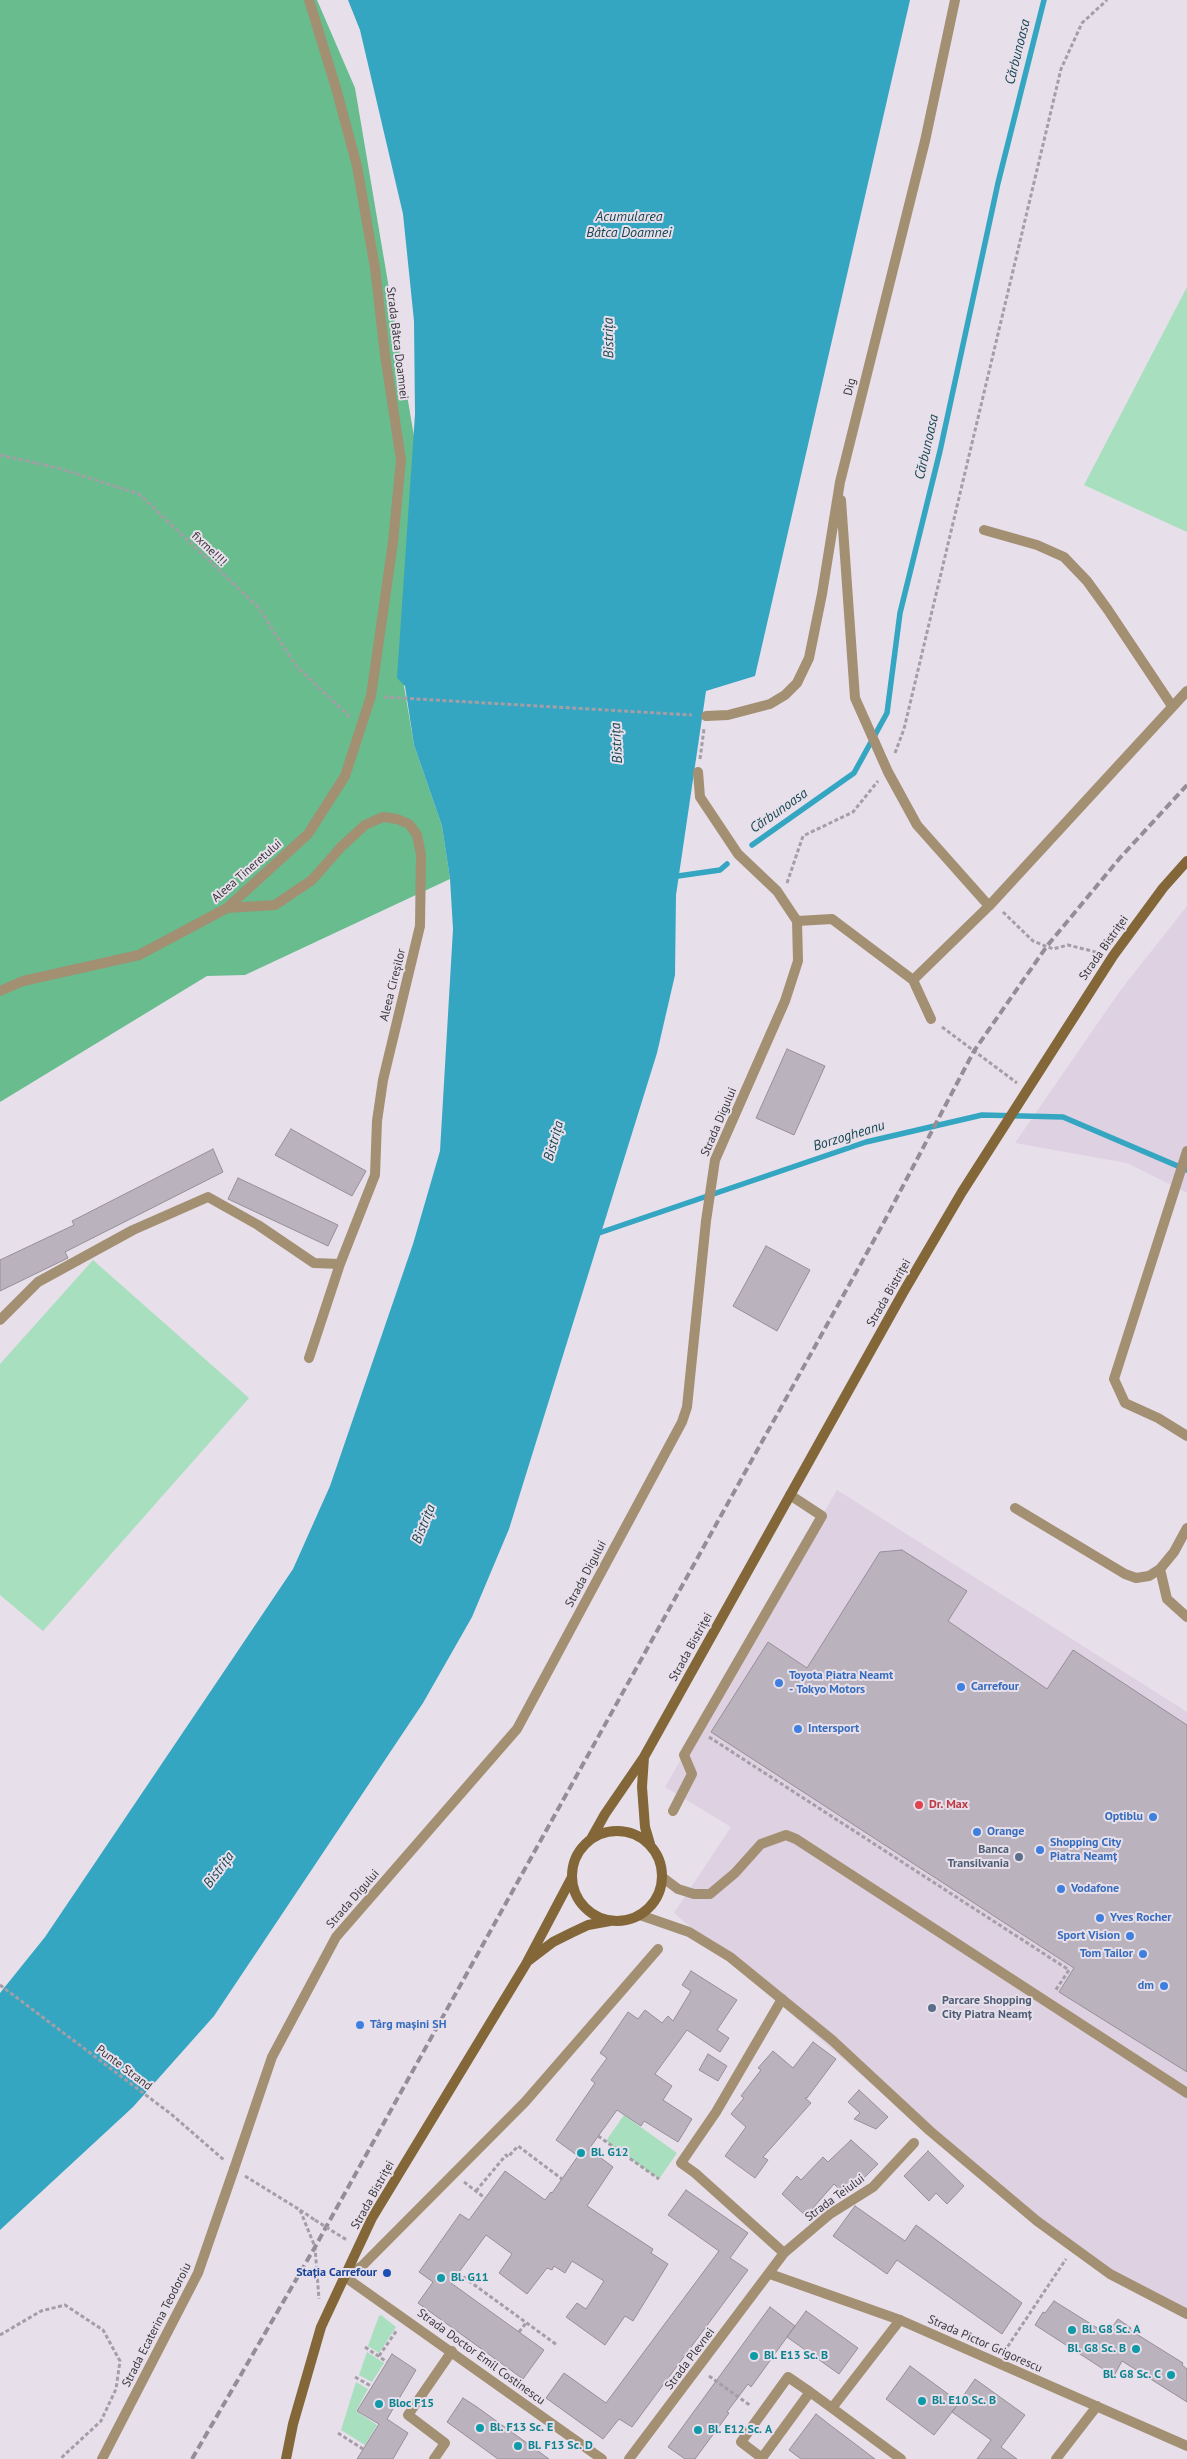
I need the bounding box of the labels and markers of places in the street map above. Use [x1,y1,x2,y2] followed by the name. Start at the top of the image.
[789,1669,893,1697] place label: Toyota Piatra Neamt - Tokyo Motors
[773,1677,785,1689] marker: Toyota Piatra Neamt - Tokyo Motors
[971,1680,1019,1694] place label: Carrefour
[955,1681,967,1693] marker: Carrefour
[808,1722,859,1736] place label: Intersport
[792,1723,804,1735] marker: Intersport
[929,1798,968,1812] place label: Dr. Max
[913,1799,925,1811] marker: Dr. Max
[1105,1810,1143,1824] place label: Optiblu
[1147,1811,1159,1823] marker: Optiblu
[987,1825,1024,1839] place label: Orange
[971,1826,983,1838] marker: Orange
[1050,1836,1121,1864] place label: Shopping City Piatra Neamț
[948,1843,1009,1871] place label: Banca Transilvania
[1034,1844,1046,1856] marker: Shopping City Piatra Neamț
[1013,1851,1025,1863] marker: Banca Transilvania
[1071,1882,1119,1896] place label: Vodafone
[1055,1883,1067,1895] marker: Vodafone
[1110,1911,1171,1925] place label: Yves Rocher
[1094,1912,1106,1924] marker: Yves Rocher
[1057,1929,1120,1943] place label: Sport Vision
[1124,1930,1136,1942] marker: Sport Vision
[1080,1947,1133,1961] place label: Tom Tailor
[1137,1948,1149,1960] marker: Tom Tailor
[1138,1979,1154,1993] place label: dm
[1158,1980,1170,1992] marker: dm
[942,1994,1032,2022] place label: Parcare Shopping City Piatra Neamț
[926,2002,938,2014] marker: Parcare Shopping City Piatra Neamț
[370,2018,447,2032] place label: Târg mașini SH
[354,2019,366,2031] marker: Târg mașini SH
[591,2146,629,2160] place label: Bl. G12
[575,2147,587,2159] marker: Bl. G12
[296,2266,377,2280] place label: Stația Carrefour
[381,2267,393,2279] marker: Stația Carrefour
[451,2271,489,2285] place label: Bl. G11
[435,2272,447,2284] marker: Bl. G11
[1082,2323,1141,2337] place label: Bl. G8 Sc. A
[1066,2324,1078,2336] marker: Bl. G8 Sc. A
[1068,2342,1126,2356] place label: Bl. G8 Sc. B
[1130,2343,1142,2355] marker: Bl. G8 Sc. B
[764,2349,828,2363] place label: Bl. E13 Sc. B
[748,2350,760,2362] marker: Bl. E13 Sc. B
[1103,2368,1161,2382] place label: Bl. G8 Sc. C
[1165,2369,1177,2381] marker: Bl. G8 Sc. C
[932,2394,996,2408] place label: Bl. E10 Sc. B
[916,2395,928,2407] marker: Bl. E10 Sc. B
[389,2397,434,2411] place label: Bloc F15
[373,2398,385,2410] marker: Bloc F15
[490,2421,553,2435] place label: Bl. F13 Sc. E
[474,2422,486,2434] marker: Bl. F13 Sc. E
[708,2423,772,2437] place label: Bl. E12 Sc. A
[692,2424,704,2436] marker: Bl. E12 Sc. A
[528,2439,593,2453] place label: Bl. F13 Sc. D
[512,2440,524,2452] marker: Bl. F13 Sc. D

